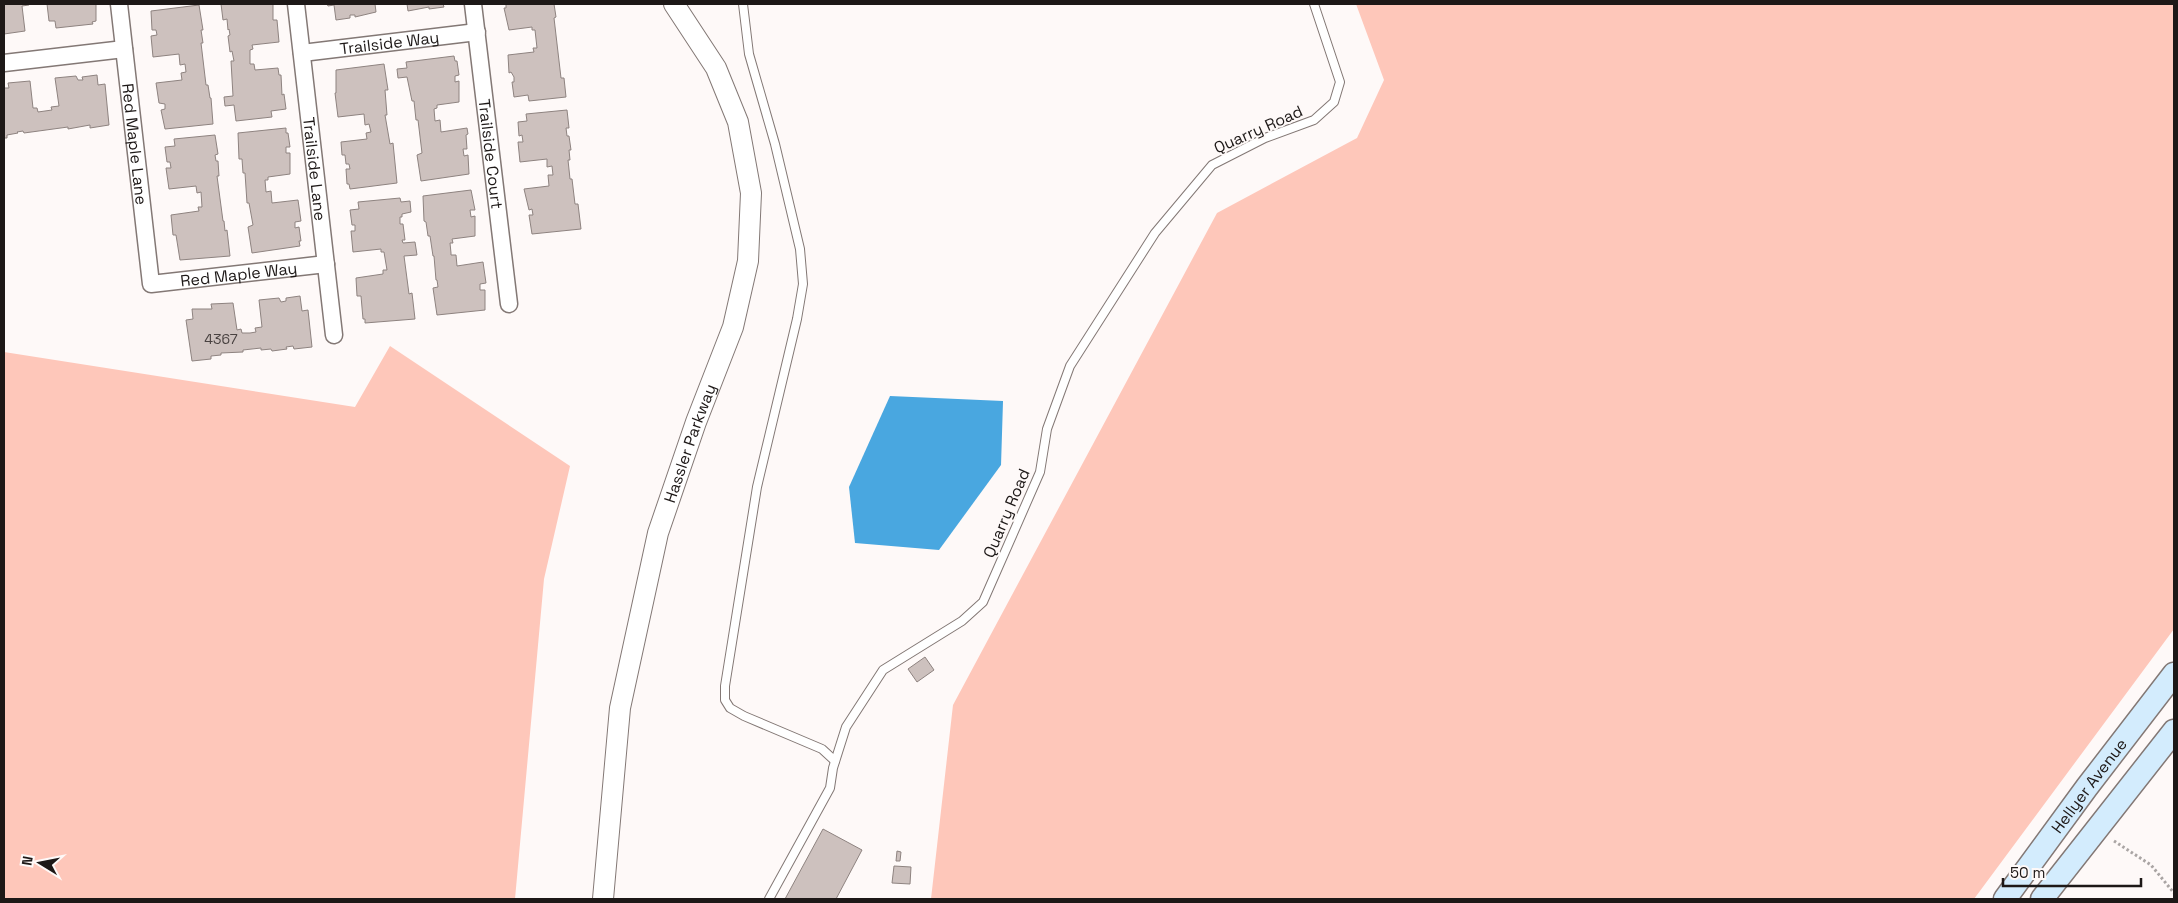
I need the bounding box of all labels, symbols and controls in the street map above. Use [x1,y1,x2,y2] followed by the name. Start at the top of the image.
[339,27,440,59] street label: Trailside Way
[117,82,152,206] street label: Red Maple Lane
[473,98,508,210] street label: Trailside Court
[1211,101,1306,158] street label: Quarry Road
[298,116,331,222] street label: Trailside Lane
[179,257,298,292] street label: Red Maple Way
[204,330,238,348] house number: 4367
[659,381,721,506] street label: Hassler Parkway
[978,465,1035,561] street label: Quarry Road
[2047,734,2132,838] street label: Hellyer Avenue
[15,838,65,888] north arrow
[18,855,37,867] text: N
[2003,856,2140,888] scale bar
[2010,863,2045,882] text: 50 m

